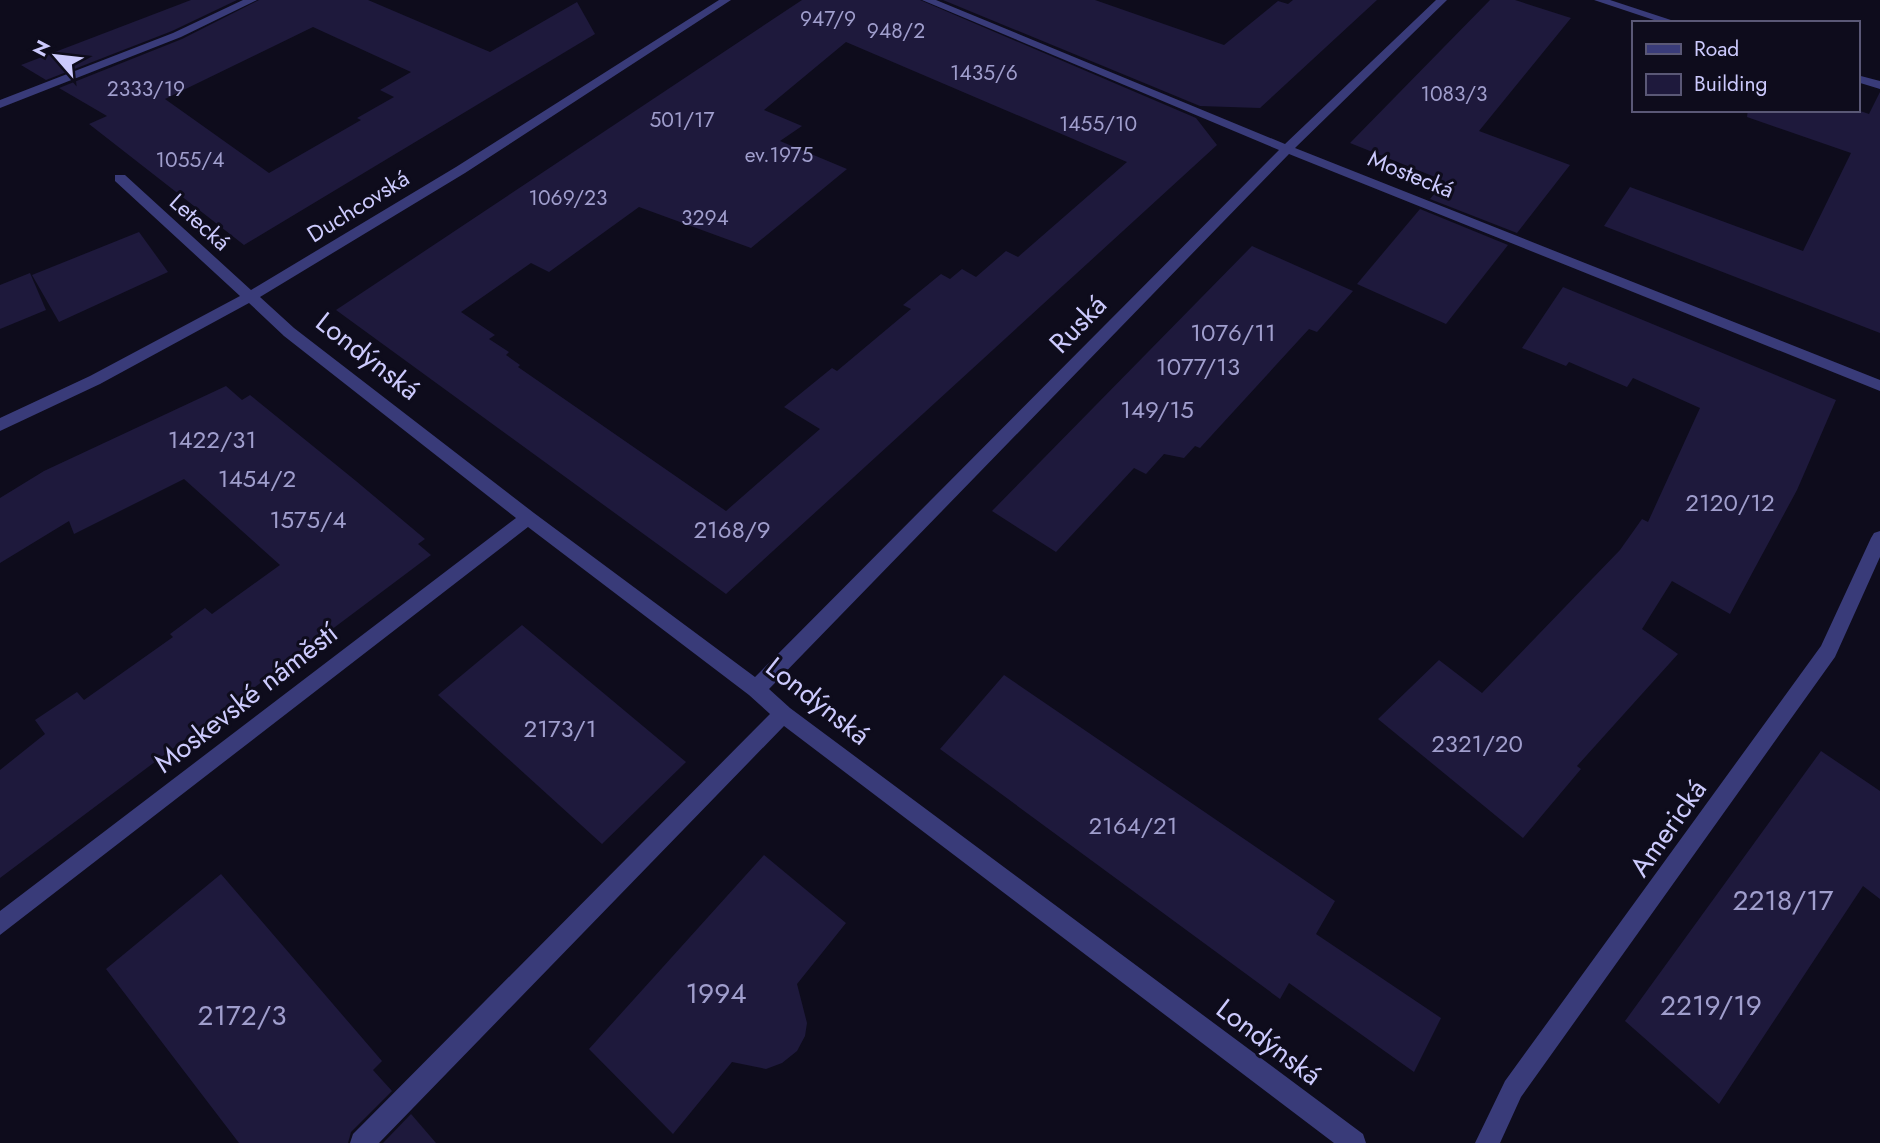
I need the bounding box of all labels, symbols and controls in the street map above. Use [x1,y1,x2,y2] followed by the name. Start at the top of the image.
[800,4,856,34] house number: 947/9
[867,16,925,46] house number: 948/2
[21,21,91,91] north arrow
[1632,21,1859,112] legend
[1694,34,1739,64] text: Road
[26,35,57,61] text: N
[950,58,1018,88] house number: 1435/6
[1694,69,1767,99] text: Building
[107,74,185,104] house number: 2333/19
[1421,79,1487,109] house number: 1083/3
[649,105,715,135] house number: 501/17
[1059,109,1137,139] house number: 1455/10
[745,140,813,170] house number: ev.1975
[1363,141,1459,207] street label: Mostecká
[156,145,224,175] house number: 1055/4
[300,161,416,251] street label: Duchcovská
[528,183,608,213] house number: 1069/23
[162,185,238,259] street label: Letecká
[681,203,729,233] house number: 3294
[1040,285,1116,363] street label: Ruská
[307,302,429,410] street label: Londýnská
[1190,315,1276,350] house number: 1076/11
[1156,349,1240,384] house number: 1077/13
[1120,392,1194,427] house number: 149/15
[168,422,256,457] house number: 1422/31
[218,461,296,496] house number: 1454/2
[1685,485,1775,520] house number: 2120/12
[270,502,346,537] house number: 1575/4
[693,512,771,547] house number: 2168/9
[145,612,348,783] street label: Moskevské náměstí
[757,647,879,755] street label: Londýnská
[524,711,596,746] house number: 2173/1
[1431,726,1523,761] house number: 2321/20
[1619,771,1717,885] street label: Americká
[1088,808,1178,843] house number: 2164/21
[1732,880,1834,921] house number: 2218/17
[685,973,747,1014] house number: 1994
[1660,985,1762,1026] house number: 2219/19
[1208,989,1330,1095] street label: Londýnská
[198,995,286,1036] house number: 2172/3

